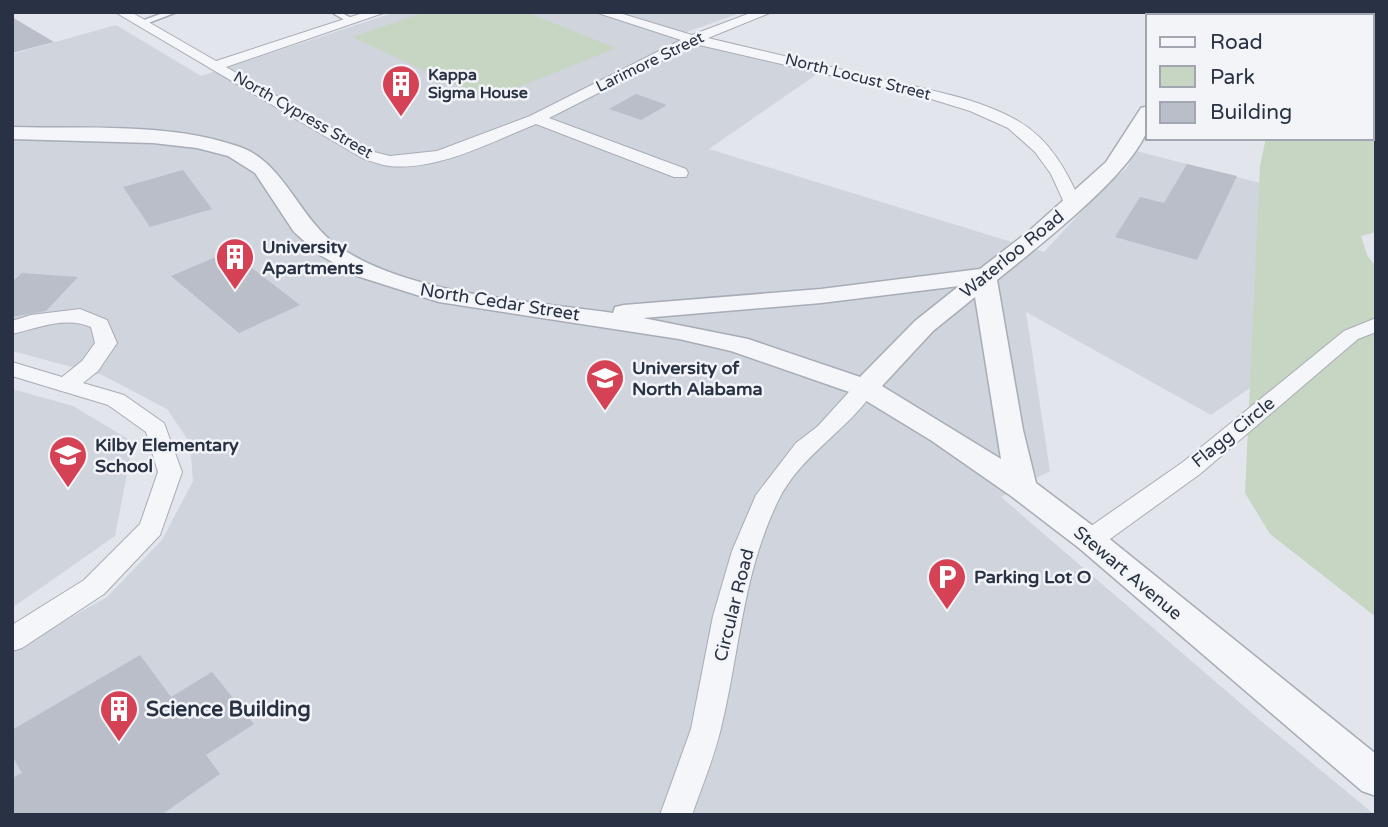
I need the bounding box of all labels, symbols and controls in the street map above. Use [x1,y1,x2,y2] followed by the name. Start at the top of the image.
[1146,14,1374,140] legend
[593,27,707,97] street label: Larimore Street
[1210,30,1263,55] text: Road
[783,49,933,105] street label: North Locust Street
[380,63,422,118] building icon: Kappa Sigma House
[428,65,528,103] place label: Kappa Sigma House
[1210,65,1255,90] text: Park
[230,67,376,163] street label: North Cypress Street
[1210,100,1292,125] text: Building
[956,205,1068,303] street label: Waterloo Road
[214,236,256,291] building icon: University Apartments
[262,236,364,279] place label: University Apartments
[419,279,582,326] street label: North Cedar Street
[584,357,626,412] school or university icon: University of North Alabama
[632,357,763,400] place label: University of North Alabama
[1187,392,1279,472] street label: Flagg Circle
[47,434,89,489] school or university icon: Kilby Elementary School
[95,434,239,477] place label: Kilby Elementary School
[1069,521,1187,625] street label: Stewart Avenue
[709,546,759,664] street label: Circular Road
[926,556,968,611] parking icon: Parking Lot O
[974,566,1091,588] place label: Parking Lot O
[98,688,140,743] building icon: Science Building
[146,697,311,722] place label: Science Building

